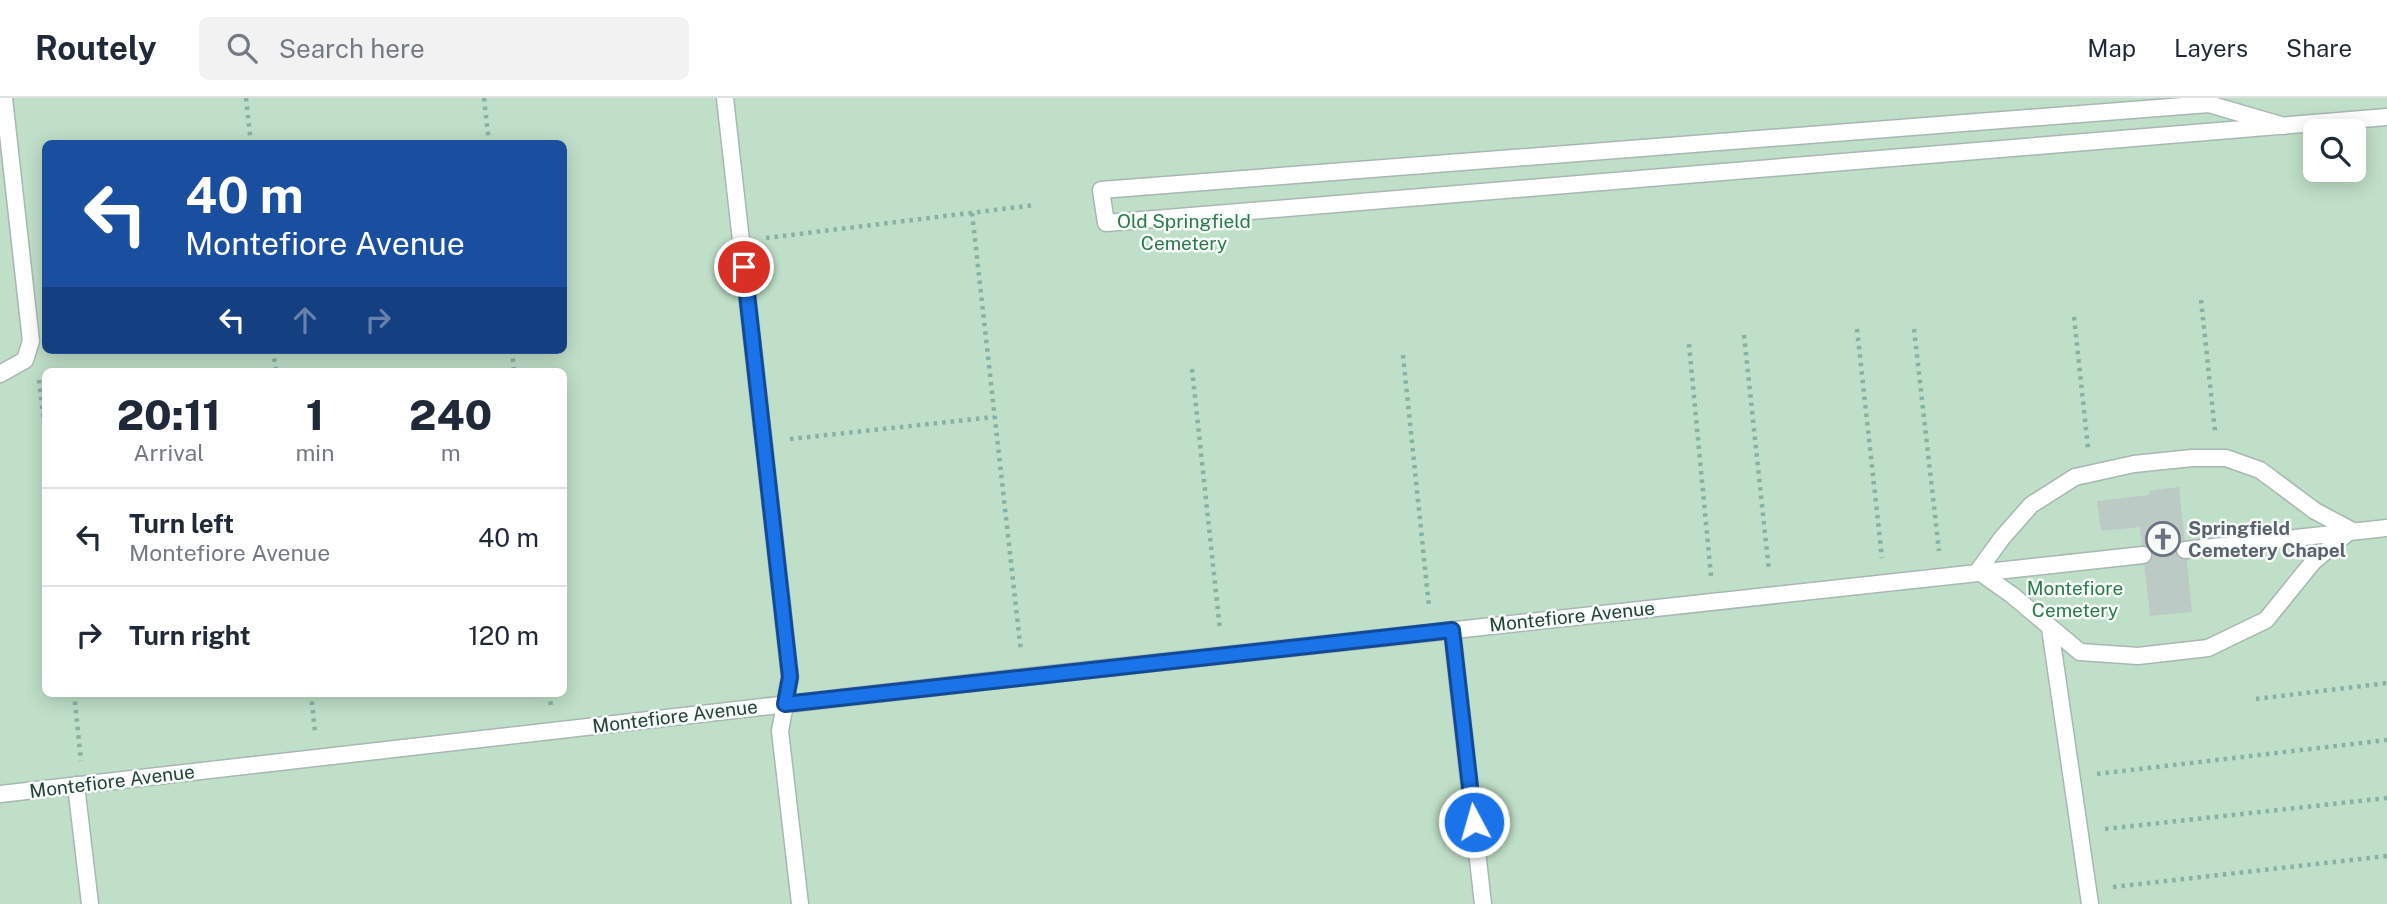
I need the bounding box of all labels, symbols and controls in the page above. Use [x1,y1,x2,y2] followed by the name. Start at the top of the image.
[199,17,689,80] search box
[35,29,157,67] text: Routely
[223,29,261,67] icon: search
[279,33,425,64] text: Search here
[2087,34,2136,62] text: Map
[2174,34,2248,62] text: Layers
[2286,34,2352,62] text: Share
[2303,119,2366,182] map controls
[2303,119,2366,182] button: search
[185,166,304,224] text: 40 m
[70,168,161,259] icon: left
[1117,210,1251,254] park label: Old Springfield Cemetery
[185,225,465,262] text: Montefiore Avenue
[714,237,774,297] pin
[725,248,763,286] icon: arrive
[213,301,251,339] icon: left
[286,301,324,339] icon: ahead
[359,301,397,339] icon: right
[117,390,221,439] text: 20:11
[306,390,324,439] text: 1
[409,390,492,439] text: 240
[133,439,204,466] text: Arrival
[295,439,334,466] text: min
[441,439,461,466] text: m
[129,508,234,539] text: Turn left
[2188,517,2346,561] place label: Springfield Cemetery Chapel
[70,518,108,556] icon: left
[2144,520,2182,558] church icon: Springfield Cemetery Chapel
[478,522,539,553] text: 40 m
[129,539,330,566] text: Montefiore Avenue
[2027,577,2123,621] park label: Montefiore Cemetery
[1488,596,1656,636] street label: Montefiore Avenue
[70,616,108,654] icon: right
[129,620,251,651] text: Turn right
[468,620,539,651] text: 120 m
[591,695,759,737] street label: Montefiore Avenue
[28,760,196,802] street label: Montefiore Avenue
[1437,785,1511,859] position arrow

